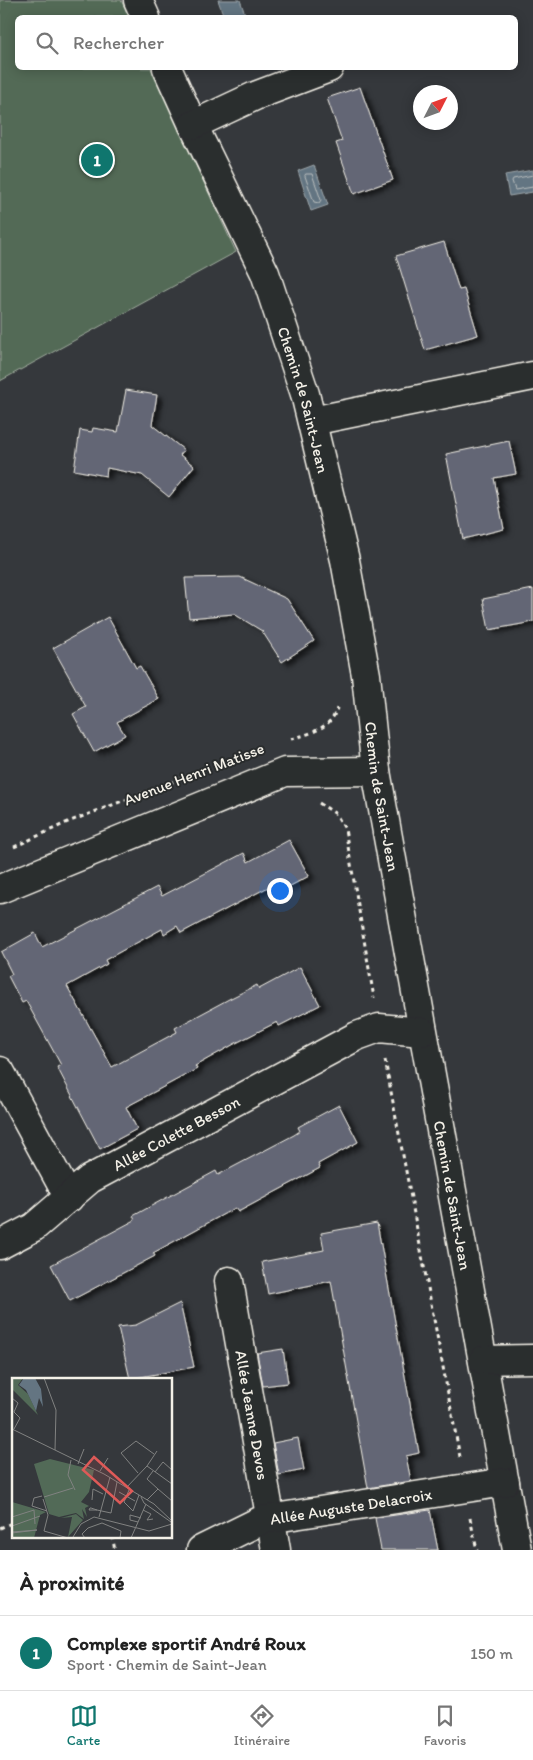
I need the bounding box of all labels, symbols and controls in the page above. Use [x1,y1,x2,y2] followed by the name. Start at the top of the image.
[15,15,518,70] search box
[33,29,61,57] icon: search
[73,31,164,54] text: Rechercher
[413,85,458,130] north arrow
[81,141,113,179] pin: 1
[274,324,333,475] street label: Chemin de Saint-Jean
[361,721,403,873] street label: Chemin de Saint-Jean
[121,738,267,810] street label: Avenue Henri Matisse
[267,878,293,904] your location
[110,1091,243,1174] street label: Allée Colette Besson
[430,1119,476,1271] street label: Chemin de Saint-Jean
[232,1348,273,1481] street label: Allée Jeanne Devos
[12,1378,172,1538] inset map
[269,1484,433,1528] street label: Allée Auguste Delacroix
[20,1570,125,1595] text: À proximité
[67,1632,306,1655] text: Complexe sportif André Roux
[32,1644,40,1663] text: 1
[470,1644,513,1663] text: 150 m
[67,1655,267,1674] text: Sport · Chemin de Saint-Jean
[67,1702,100,1749] tab: Carte
[234,1702,290,1749] tab: Itinéraire
[424,1702,466,1749] tab: Favoris

